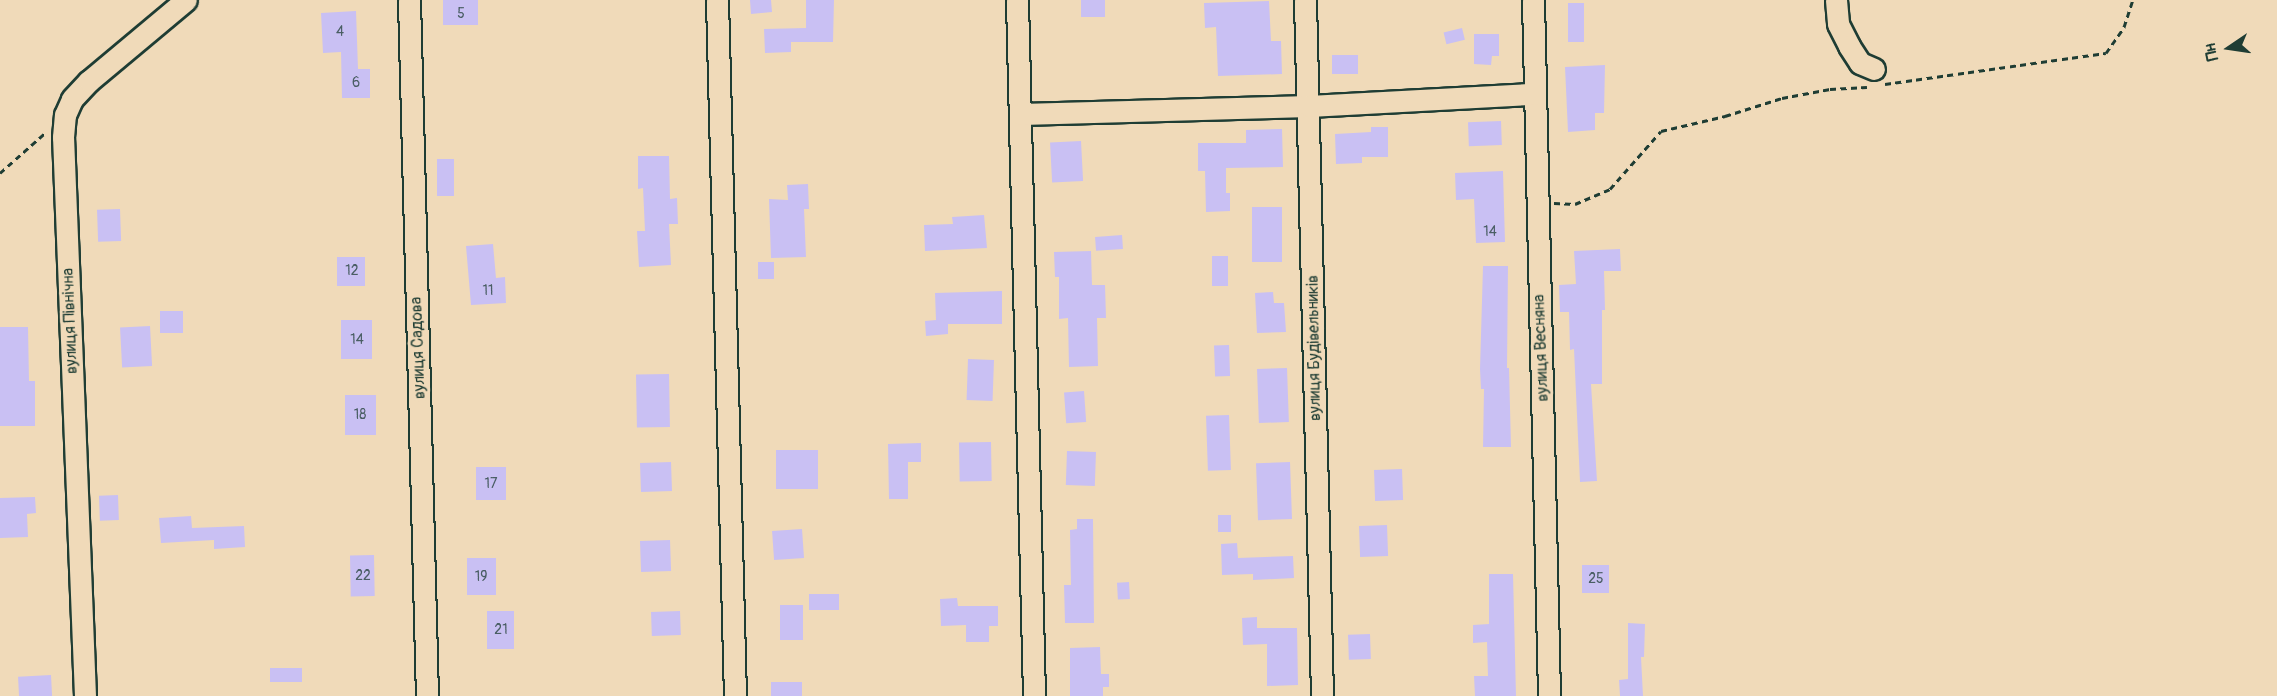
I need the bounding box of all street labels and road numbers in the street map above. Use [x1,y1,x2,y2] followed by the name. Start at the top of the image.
[59,268,81,374] street label: вулиця Північна
[1303,275,1325,421] street label: вулиця Будівельників
[1530,294,1552,402] street label: вулиця Весняна
[407,297,429,399] street label: вулиця Садова

